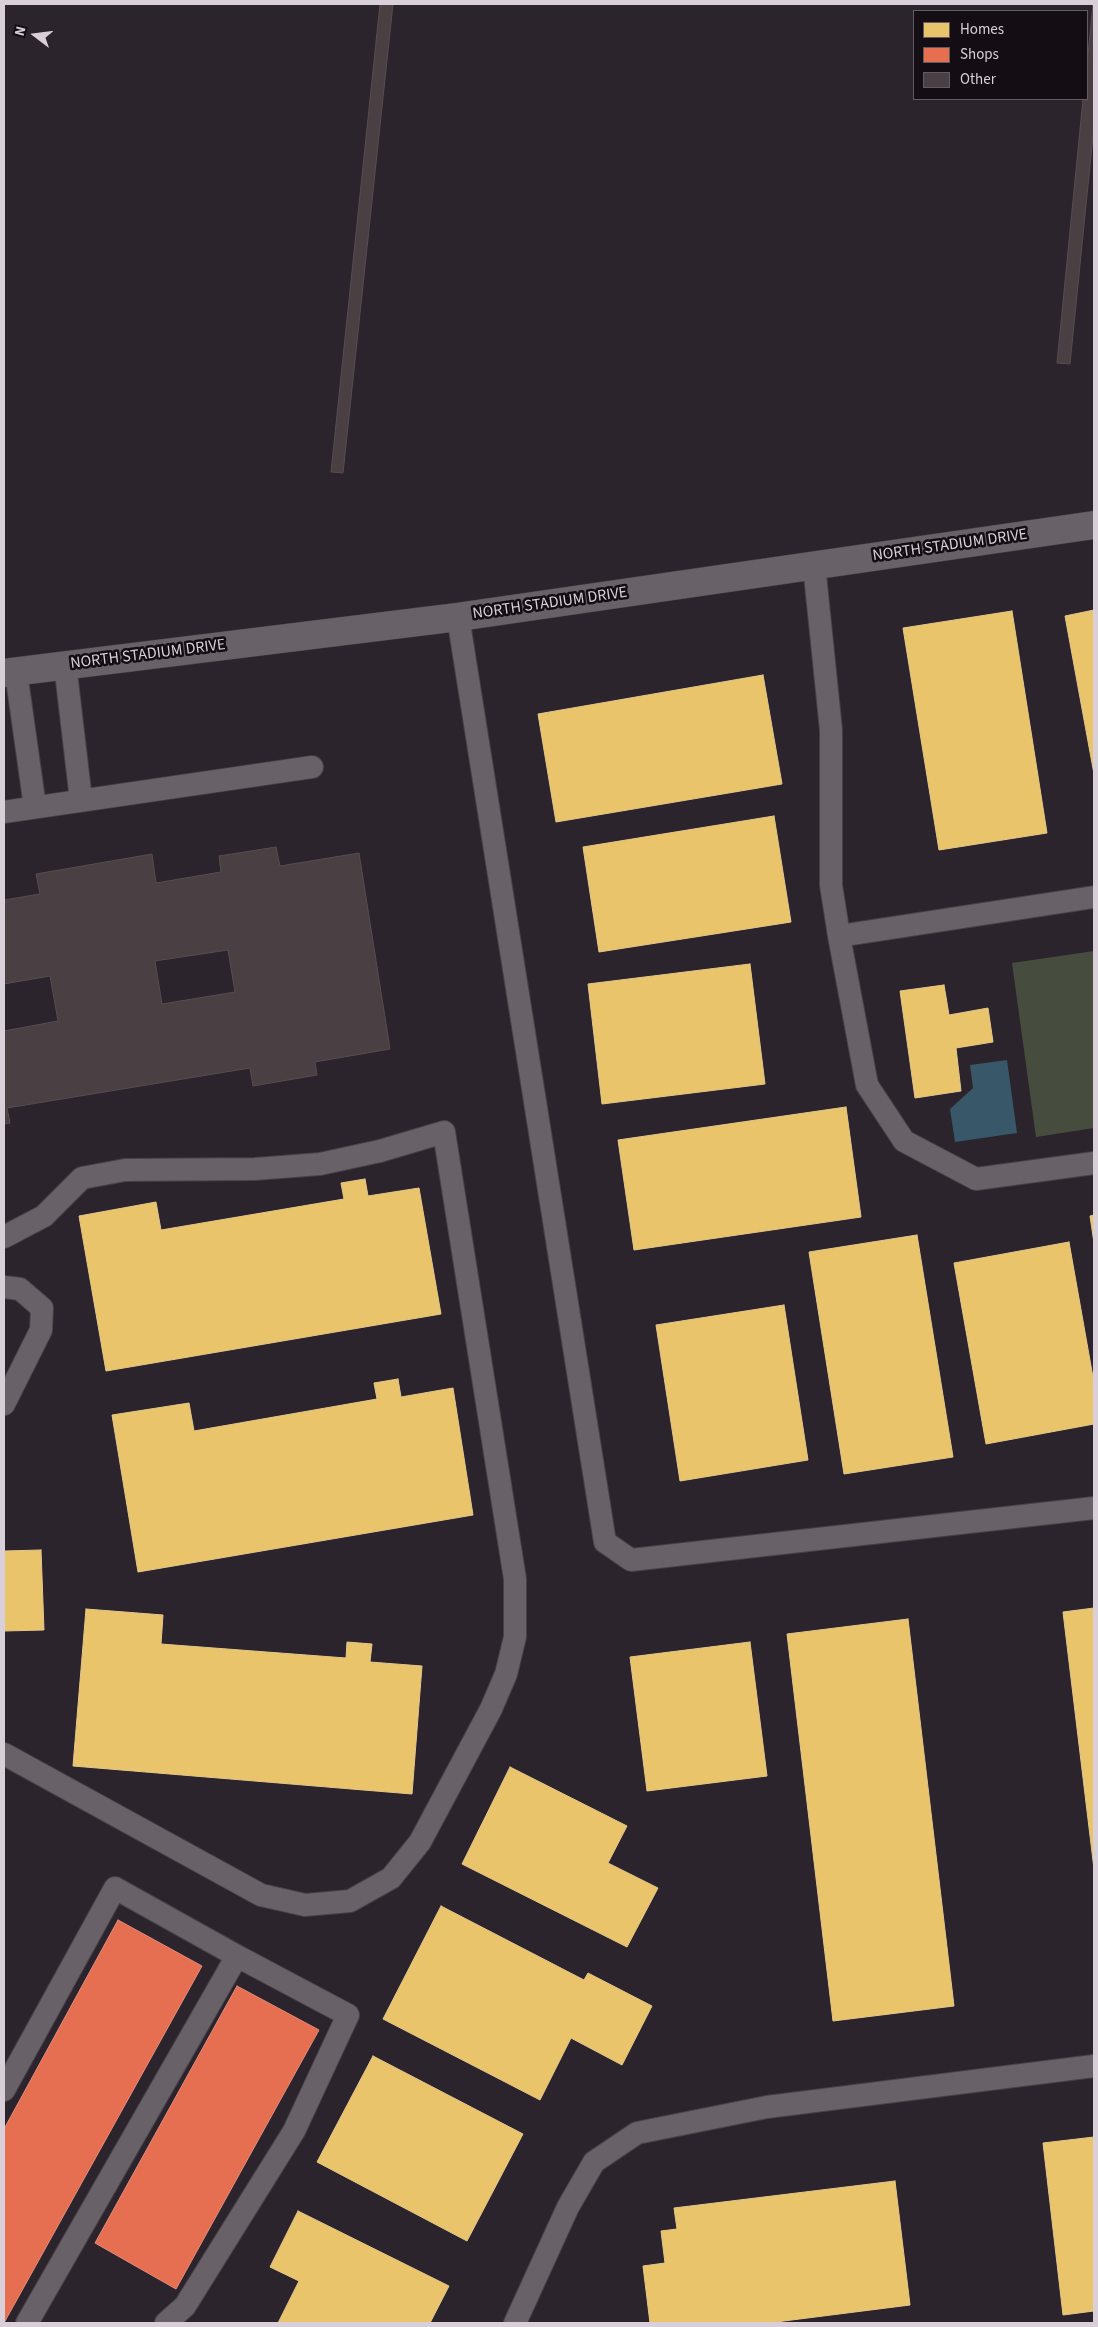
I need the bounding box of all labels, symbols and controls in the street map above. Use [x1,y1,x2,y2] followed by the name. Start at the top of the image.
[10,10,60,60] north arrow
[913,10,1088,100] legend
[960,19,1004,40] text: Homes
[10,24,31,38] text: N
[960,44,999,65] text: Shops
[960,69,996,90] text: Other
[871,526,1029,566] street label: NORTH STADIUM DRIVE
[471,584,629,624] street label: NORTH STADIUM DRIVE
[69,636,227,674] street label: NORTH STADIUM DRIVE

